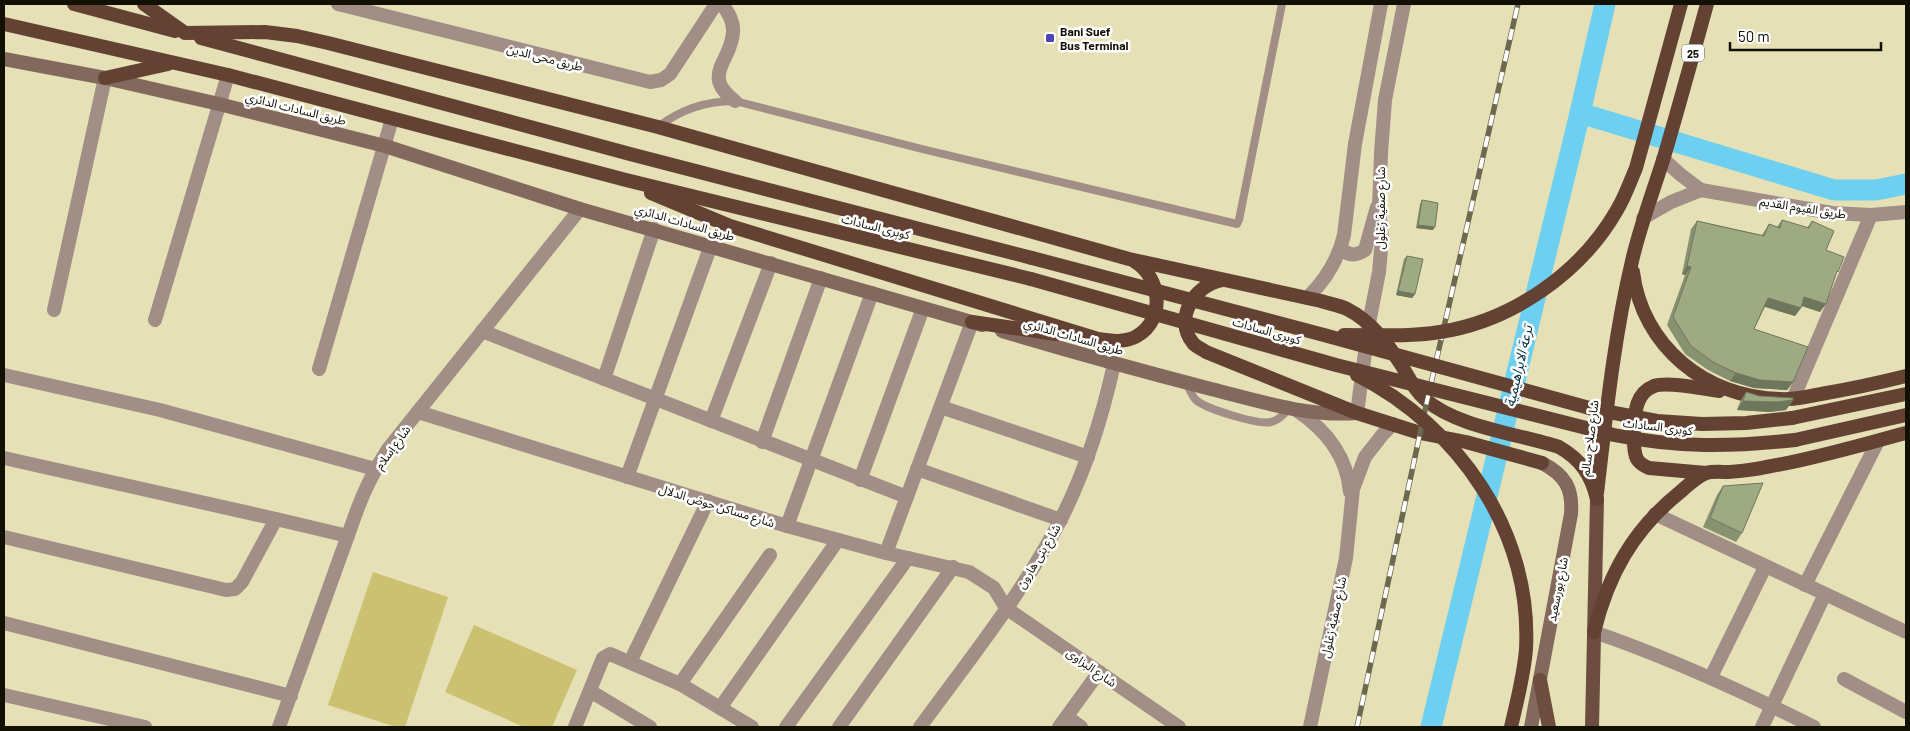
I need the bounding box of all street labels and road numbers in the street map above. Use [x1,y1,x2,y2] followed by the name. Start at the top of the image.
[505,41,585,75] street label: طريق محى الدين
[1682,44,1704,62] road number: 25
[243,89,348,131] street label: طريق السادات الدائري
[1373,166,1390,250] street label: شارع صفية زغلول
[1758,193,1847,224] street label: طريق الفيوم القديم
[632,201,736,247] street label: طريق السادات الدائري
[840,211,913,243] street label: كوبرى السادات
[1231,314,1304,348] street label: كوبرى السادات
[1021,315,1125,361] street label: طريق السادات الدائري
[1577,399,1604,477] street label: شارع صلاح سالم
[1622,415,1695,438] street label: كوبرى السادات
[371,422,415,474] street label: شارع إسلام
[657,481,777,532] street label: شارع مساكن حوض الدلال
[1013,521,1065,592] street label: شارع بنى هارون
[1544,556,1573,623] street label: شارع بورسعيد
[1318,575,1351,660] street label: شارع صفية زغلول
[1063,645,1120,692] street label: شارع البزاوى

